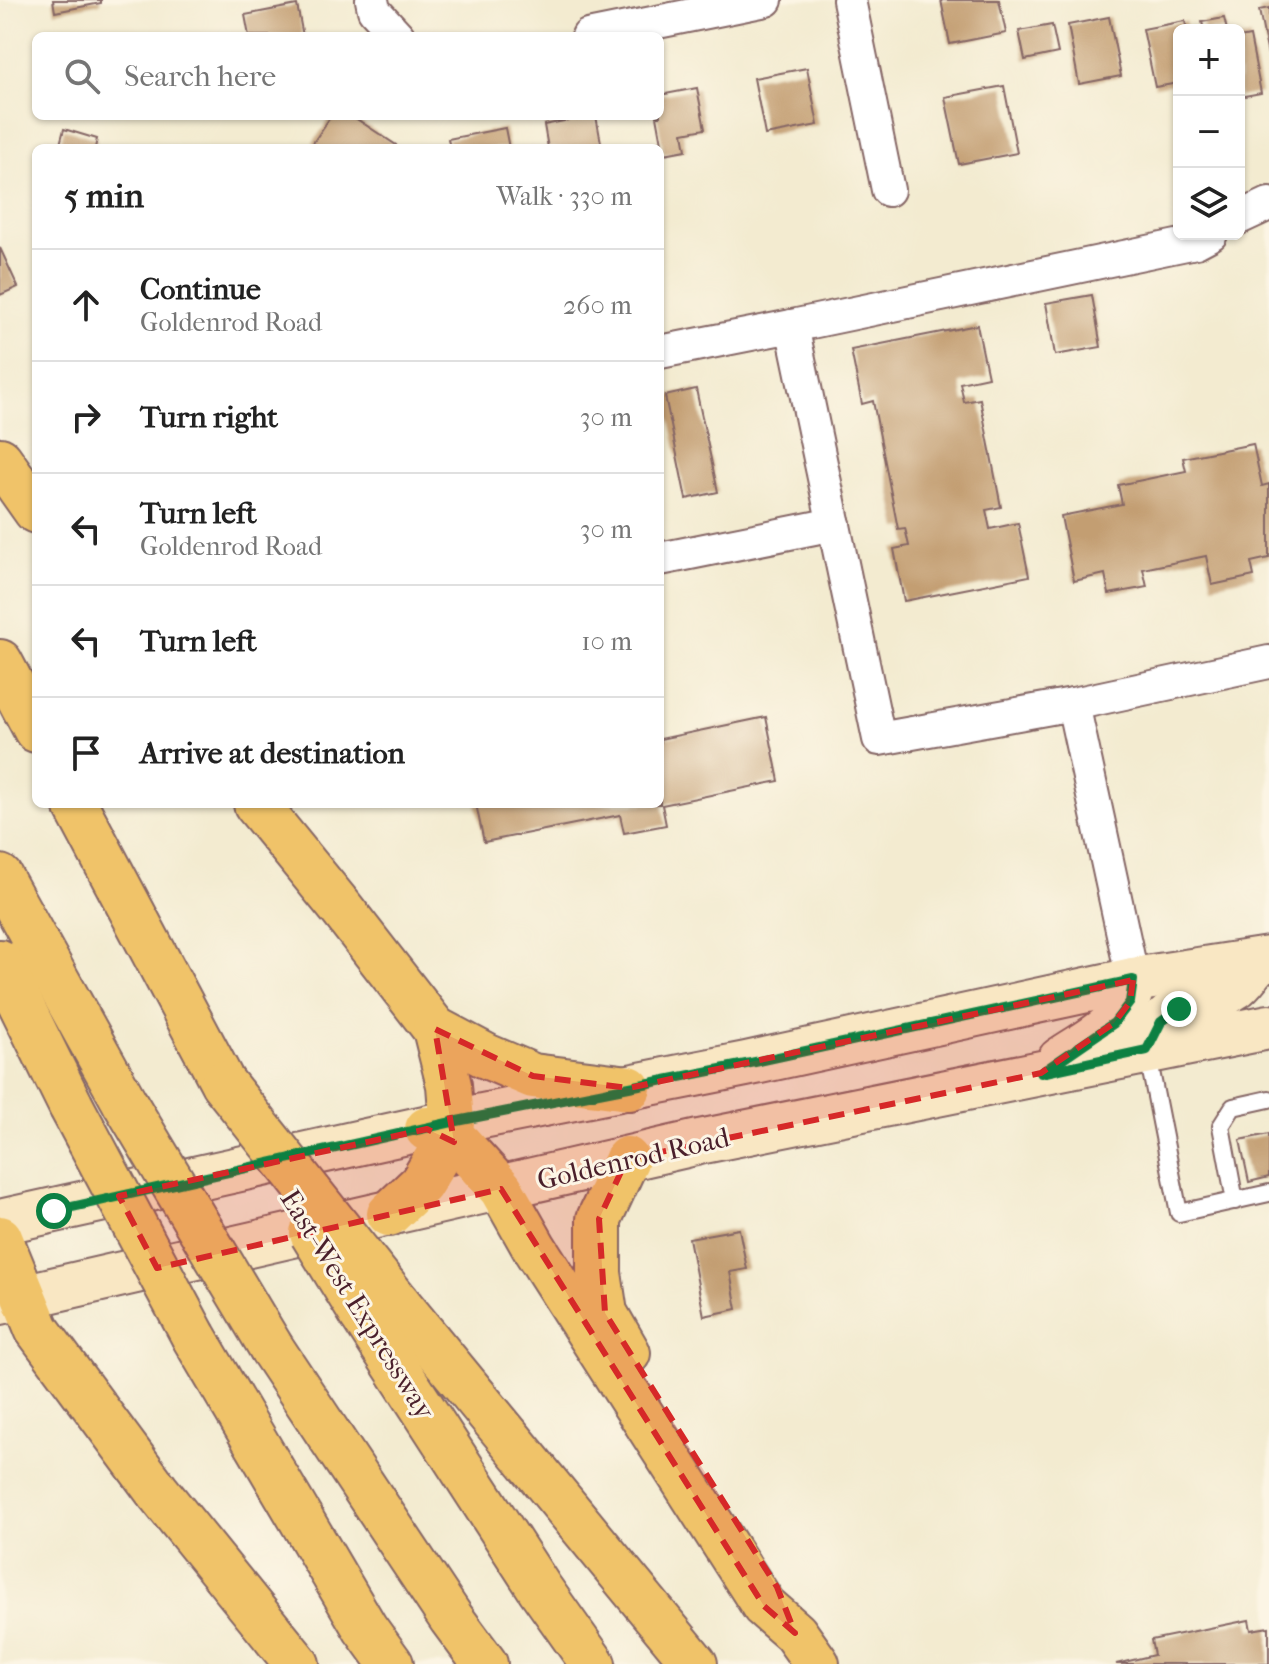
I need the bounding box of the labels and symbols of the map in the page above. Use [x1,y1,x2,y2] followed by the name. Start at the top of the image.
[1161,991,1197,1027] route end
[534,1120,733,1197] street label: Goldenrod Road
[274,1183,442,1426] street label: East-West Expressway
[36,1193,72,1229] route start

